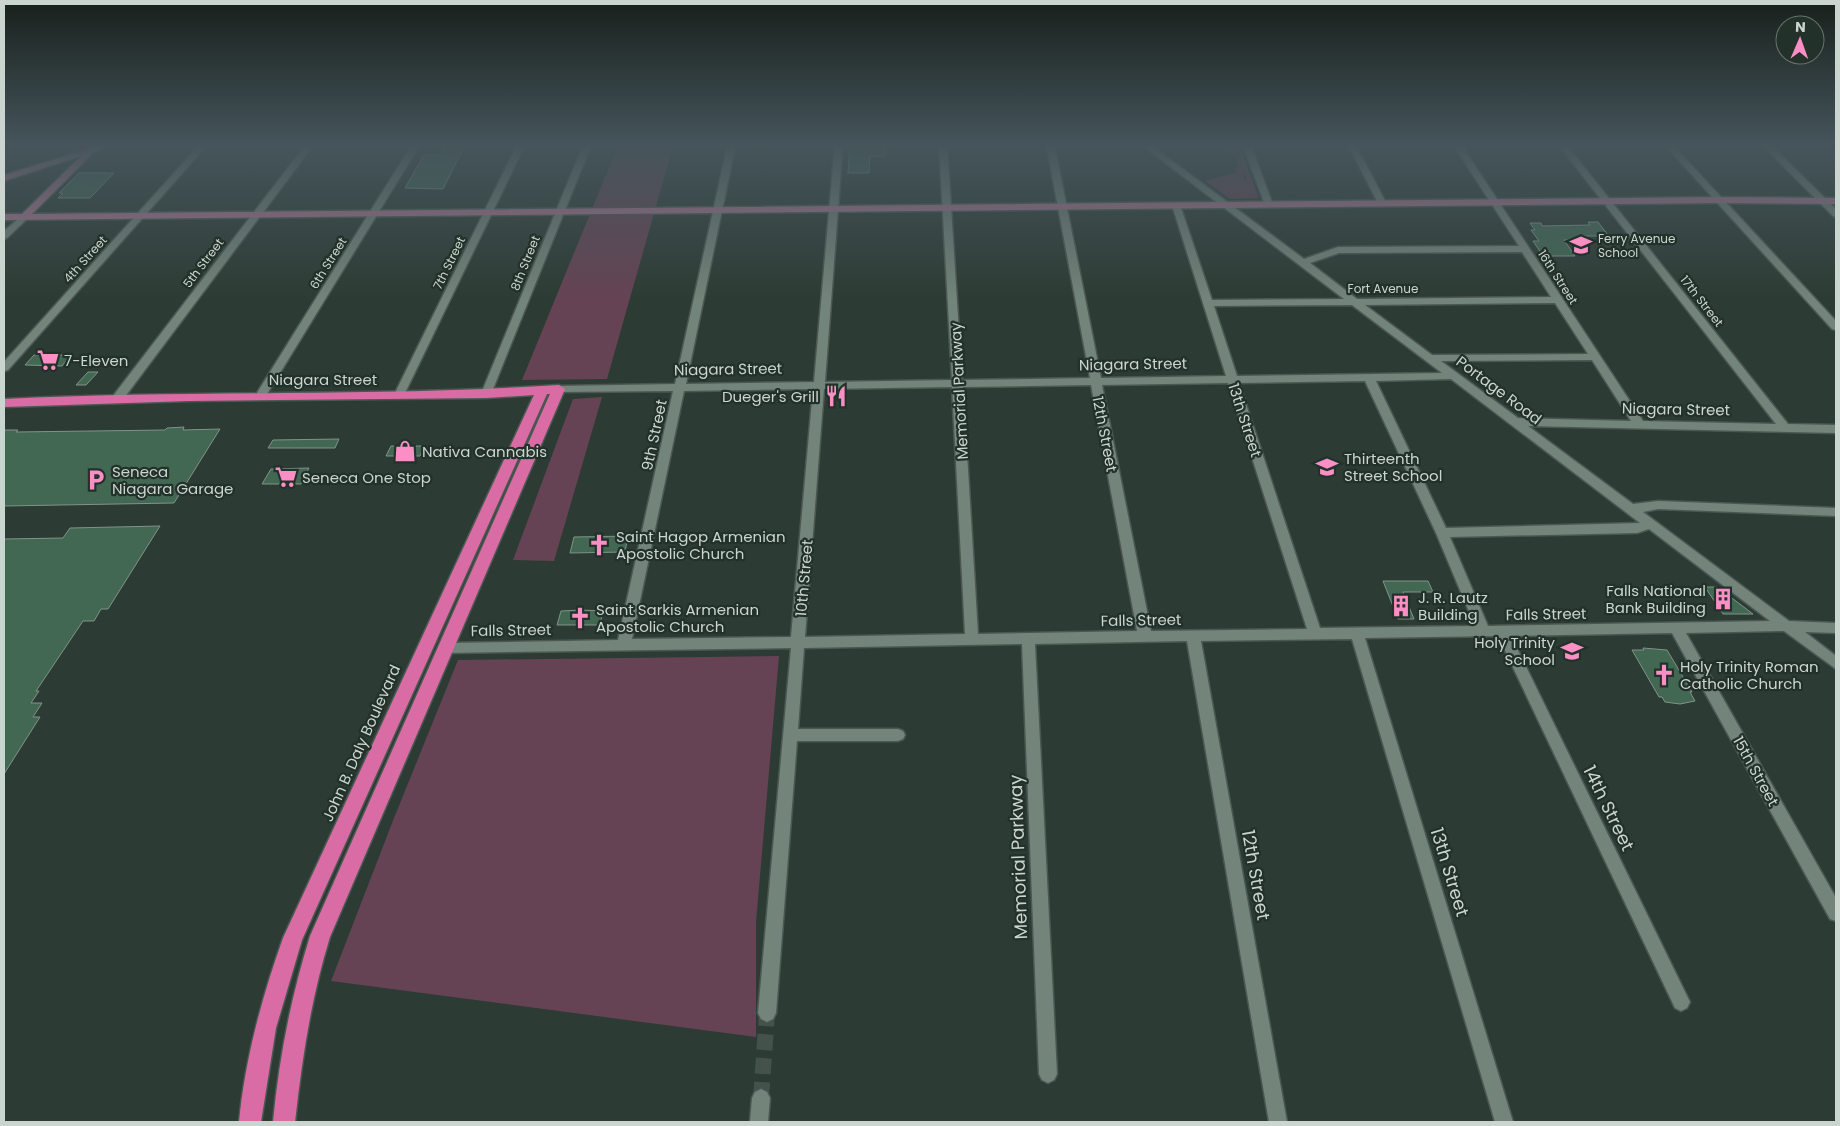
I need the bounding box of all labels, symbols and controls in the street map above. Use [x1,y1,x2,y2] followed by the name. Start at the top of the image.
[1775,15,1825,65] north arrow
[1795,17,1806,37] text: N
[1598,230,1675,261] place label: Ferry Avenue School
[59,232,111,286] street label: 4th Street
[1568,232,1594,258] school or university icon: Ferry Avenue School
[506,233,544,293] street label: 8th Street
[305,234,351,292] street label: 6th Street
[429,234,469,292] street label: 7th Street
[179,235,227,291] street label: 5th Street
[1534,246,1582,308] street label: 16th Street
[1677,272,1727,330] street label: 17th Street
[1348,280,1418,297] street label: Fort Avenue
[945,321,973,460] street label: Memorial Parkway
[35,347,61,373] supermarket icon: 7-Eleven
[64,350,128,371] place label: 7-Eleven
[1452,351,1546,429] street label: Portage Road
[1079,353,1187,375] street label: Niagara Street
[674,358,782,380] street label: Niagara Street
[269,369,377,390] street label: Niagara Street
[1223,380,1267,460] street label: 13th Street
[823,383,849,409] restaurant icon: Dueger's Grill
[722,386,819,407] place label: Dueger's Grill
[1087,394,1123,474] street label: 12th Street
[636,397,672,473] street label: 9th Street
[1622,398,1730,420] street label: Niagara Street
[392,438,418,464] shop icon: Nativa Cannabis
[422,441,547,462] place label: Nativa Cannabis
[1344,448,1442,486] place label: Thirteenth Street School
[1314,454,1340,480] school or university icon: Thirteenth Street School
[112,461,233,499] place label: Seneca Niagara Garage
[273,464,299,490] supermarket icon: Seneca One Stop
[83,467,109,493] parking icon: Seneca Niagara Garage
[302,467,431,488] place label: Seneca One Stop
[616,526,786,564] place label: Saint Hagop Armenian Apostolic Church
[586,532,612,558] church icon: Saint Hagop Armenian Apostolic Church
[790,539,818,617] street label: 10th Street
[1606,580,1706,618] place label: Falls National Bank Building
[1710,586,1736,612] building icon: Falls National Bank Building
[1418,587,1488,625] place label: J. R. Lautz Building
[1388,593,1414,619] building icon: J. R. Lautz Building
[596,599,759,637] place label: Saint Sarkis Armenian Apostolic Church
[1505,603,1587,625] street label: Falls Street
[567,605,593,631] church icon: Saint Sarkis Armenian Apostolic Church
[1100,609,1182,631] street label: Falls Street
[470,619,552,641] street label: Falls Street
[1474,632,1556,670] place label: Holy Trinity School
[1559,638,1585,664] school or university icon: Holy Trinity School
[1680,656,1819,694] place label: Holy Trinity Roman Catholic Church
[317,661,405,825] street label: John B. Daly Boulevard
[1651,662,1677,688] church icon: Holy Trinity Roman Catholic Church
[1728,732,1784,810] street label: 15th Street
[1577,761,1641,855] street label: 14th Street
[1003,774,1033,940] street label: Memorial Parkway
[1425,824,1475,920] street label: 13th Street
[1236,828,1276,922] street label: 12th Street

